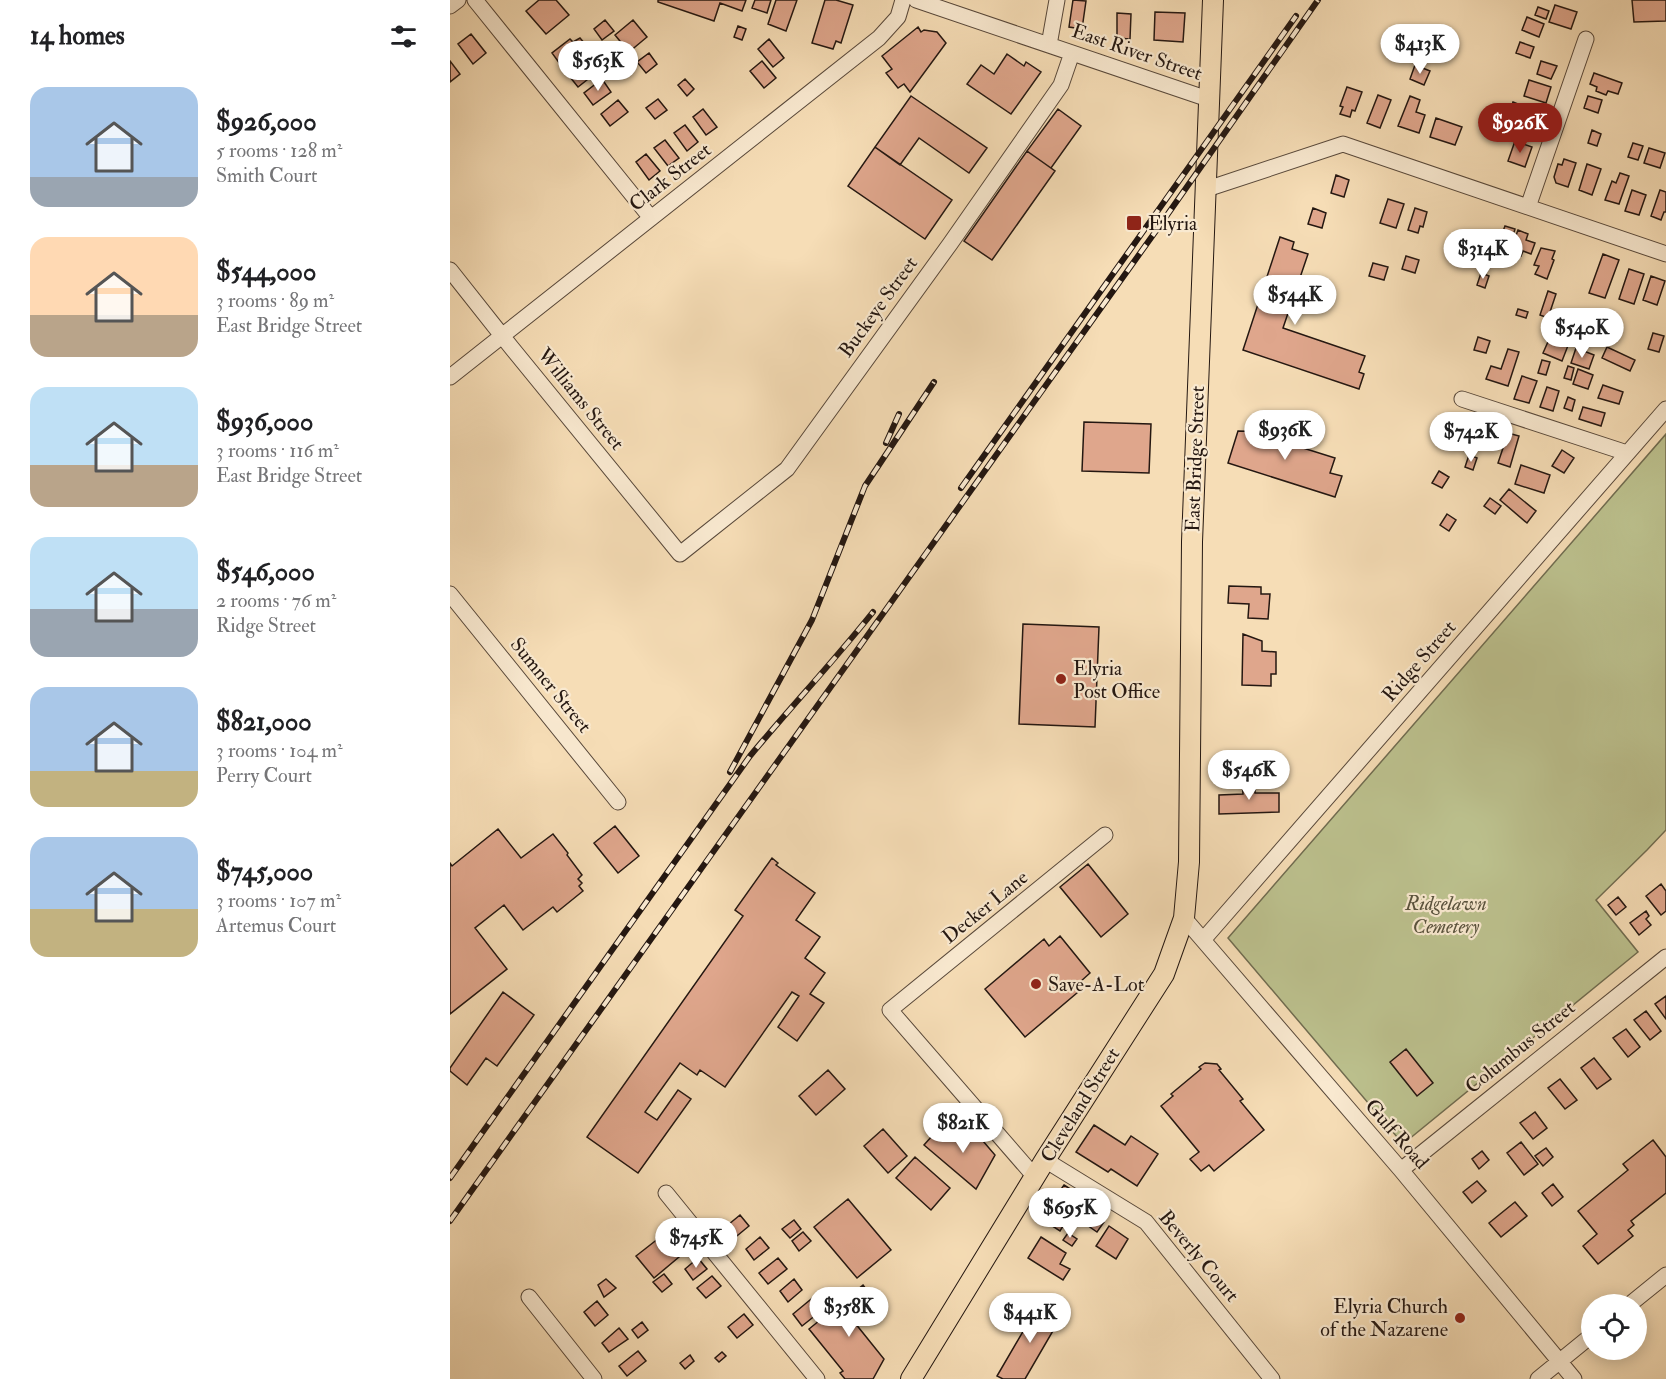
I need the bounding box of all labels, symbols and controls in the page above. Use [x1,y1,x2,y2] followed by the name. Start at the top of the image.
[1068,18,1206,86] street label: East River Street
[30,20,125,52] text: 14 homes
[387,20,420,53] icon: filters
[1378,24,1462,75] pin: $413K
[1395,31,1445,56] text: $413K
[556,41,640,92] pin: $563K
[572,48,624,73] text: $563K
[1478,103,1562,154] pin: $926K
[216,106,316,138] text: $926,000
[1492,110,1548,135] text: $926K
[78,111,150,183] icon: home
[624,137,716,217] street label: Clark Street
[216,138,342,163] text: 5 rooms · 128 m²
[216,163,318,188] text: Smith Court
[1148,211,1198,236] place label: Elyria
[1125,214,1143,232] marker: Elyria
[1441,229,1525,280] pin: $314K
[1458,236,1508,261] text: $314K
[833,251,923,362] street label: Buckeye Street
[216,256,316,288] text: $544,000
[78,261,150,333] icon: home
[1253,275,1337,326] pin: $544K
[1267,282,1323,307] text: $544K
[216,288,334,313] text: 3 rooms · 89 m²
[1540,308,1624,359] pin: $540K
[216,313,362,338] text: East Bridge Street
[1555,315,1609,340] text: $540K
[532,342,630,456] street label: Williams Street
[1180,385,1210,533] street label: East Bridge Street
[216,406,313,438] text: $936,000
[1243,410,1327,461] pin: $936K
[78,411,150,483] icon: home
[1429,412,1513,463] pin: $742K
[1258,417,1312,442] text: $936K
[1444,419,1498,444] text: $742K
[216,438,339,463] text: 3 rooms · 116 m²
[216,463,362,488] text: East Bridge Street
[216,556,315,588] text: $546,000
[78,561,150,633] icon: home
[216,588,336,613] text: 2 rooms · 76 m²
[216,613,316,638] text: Ridge Street
[1377,615,1462,707] street label: Ridge Street
[505,632,597,738] street label: Sumner Street
[1073,656,1160,704] place label: Elyria Post Office
[1054,672,1068,686] marker: Elyria Post Office
[216,706,312,738] text: $821,000
[78,711,150,783] icon: home
[216,738,343,763] text: 3 rooms · 104 m²
[1207,750,1291,801] pin: $546K
[1222,757,1276,782] text: $546K
[216,763,312,788] text: Perry Court
[216,856,313,888] text: $745,000
[78,861,150,933] icon: home
[937,865,1033,949] street label: Decker Lane
[216,888,341,913] text: 3 rooms · 107 m²
[1404,891,1487,939] park label: Ridgelawn Cemetery
[216,913,336,938] text: Artemus Court
[1048,972,1145,997] place label: Save-A-Lot
[1029,977,1043,991] marker: Save-A-Lot
[1460,995,1580,1099] street label: Columbus Street
[1035,1043,1126,1167] street label: Cleveland Street
[1360,1094,1434,1174] street label: Gulf Road
[921,1103,1005,1154] pin: $821K
[937,1110,989,1135] text: $821K
[1028,1188,1112,1239] pin: $695K
[1043,1195,1097,1220] text: $695K
[1153,1205,1245,1307] street label: Beverly Court
[654,1218,738,1269] pin: $745K
[669,1225,723,1250] text: $745K
[807,1287,891,1338] pin: $358K
[988,1293,1072,1344] pin: $441K
[823,1294,875,1319] text: $358K
[1320,1294,1449,1342] place label: Elyria Church of the Nazarene
[1581,1294,1647,1360] map controls
[1581,1294,1647,1360] button: locate
[1003,1300,1057,1325] text: $441K
[1453,1311,1467,1325] marker: Elyria Church of the Nazarene

